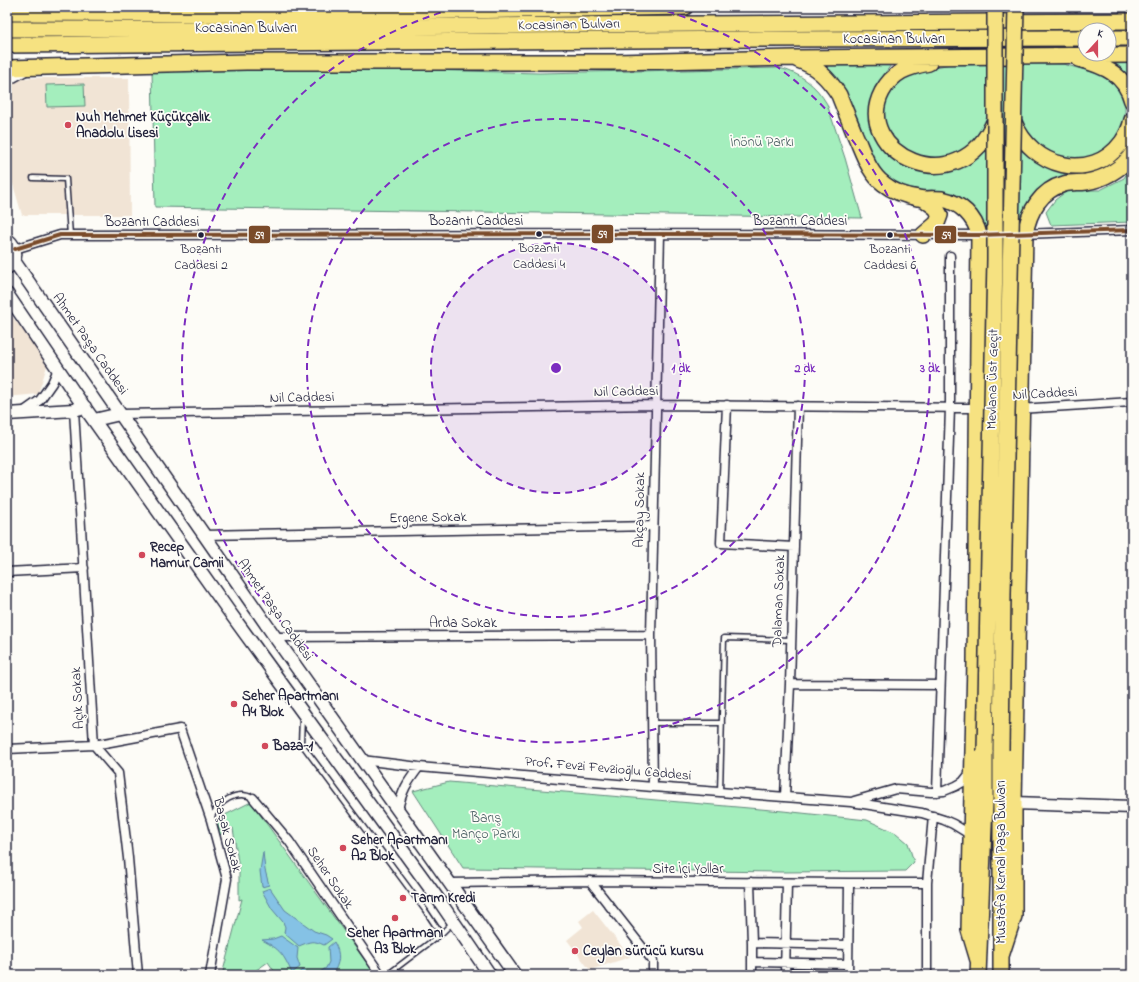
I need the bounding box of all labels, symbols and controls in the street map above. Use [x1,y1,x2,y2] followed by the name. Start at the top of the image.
[518,14,620,36] street label: Kocasinan Bulvarı
[195,18,297,39] street label: Kocasinan Bulvarı
[1077,22,1117,62] north arrow
[1095,25,1106,42] text: K
[843,29,945,50] street label: Kocasinan Bulvarı
[76,107,211,144] place label: Nuh Mehmet Küçükçalık Anadolu Lisesi
[63,120,73,130] marker: Nuh Mehmet Küçükçalık Anadolu Lisesi
[730,132,794,153] park label: İnönü Parkı
[428,211,523,232] street label: Bozantı Caddesi
[752,211,847,232] street label: Bozantı Caddesi
[104,212,199,233] street label: Bozantı Caddesi
[591,224,614,244] line badge: 59
[248,225,271,244] line badge: 59
[934,225,957,244] line badge: 59
[597,227,607,243] text: 59
[254,228,264,244] text: 59
[941,228,951,244] text: 59
[534,229,544,239] marker: Bozantı Caddesi 4
[196,230,206,240] marker: Bozantı Caddesi 2
[885,230,895,240] marker: Bozantı Caddesi 6
[513,239,566,274] place label: Bozantı Caddesi 4
[174,240,228,275] place label: Bozantı Caddesi 2
[864,240,917,275] place label: Bozantı Caddesi 6
[47,289,133,399] street label: Ahmet Paşa Caddesi
[982,328,1004,430] street label: Mevlana Üst Geçit
[672,360,691,378] text: 1 dk
[794,360,816,378] text: 2 dk
[919,360,941,378] text: 3 dk
[549,361,563,375] centre of rings
[593,381,659,403] street label: Nil Caddesi
[1012,382,1078,406] street label: Nil Caddesi
[269,387,335,409] street label: Nil Caddesi
[629,471,652,548] street label: Akçay Sokak
[389,507,468,530] street label: Ergene Sokak
[149,537,224,574] place label: Recep Mamur Camii
[137,550,147,560] marker: Recep Mamur Camii
[767,554,791,648] street label: Dalaman Sokak
[232,555,318,665] street label: Ahmet Paşa Caddesi
[429,613,498,634] street label: Arda Sokak
[66,665,90,730] street label: Açık Sokak
[242,686,339,723] place label: Seher Apartmanı A4 Blok
[229,699,239,709] marker: Seher Apartmanı A4 Blok
[272,736,314,757] place label: Baza-1
[260,741,270,751] marker: Baza-1
[524,751,692,788] street label: Prof. Fevzi Fevzioğlu Caddesi
[991,780,1012,944] street label: Mustafa Kemal Paşa Bulvarı
[207,794,247,876] street label: Başak Sokak
[452,808,520,845] park label: Barış Manço Parkı
[351,830,448,867] place label: Seher Apartmanı A2 Blok
[301,842,359,914] street label: Seher Sokak
[338,843,348,853] marker: Seher Apartmanı A2 Blok
[653,859,724,880] street label: Site İçi Yollar
[411,888,476,909] place label: Tarım Kredi
[398,893,408,903] marker: Tarım Kredi
[390,913,400,923] marker: Seher Apartmanı A3 Blok
[347,923,444,960] place label: Seher Apartmanı A3 Blok
[583,941,704,964] place label: Ceylan sürücü kursu
[570,946,580,956] marker: Ceylan sürücü kursu

